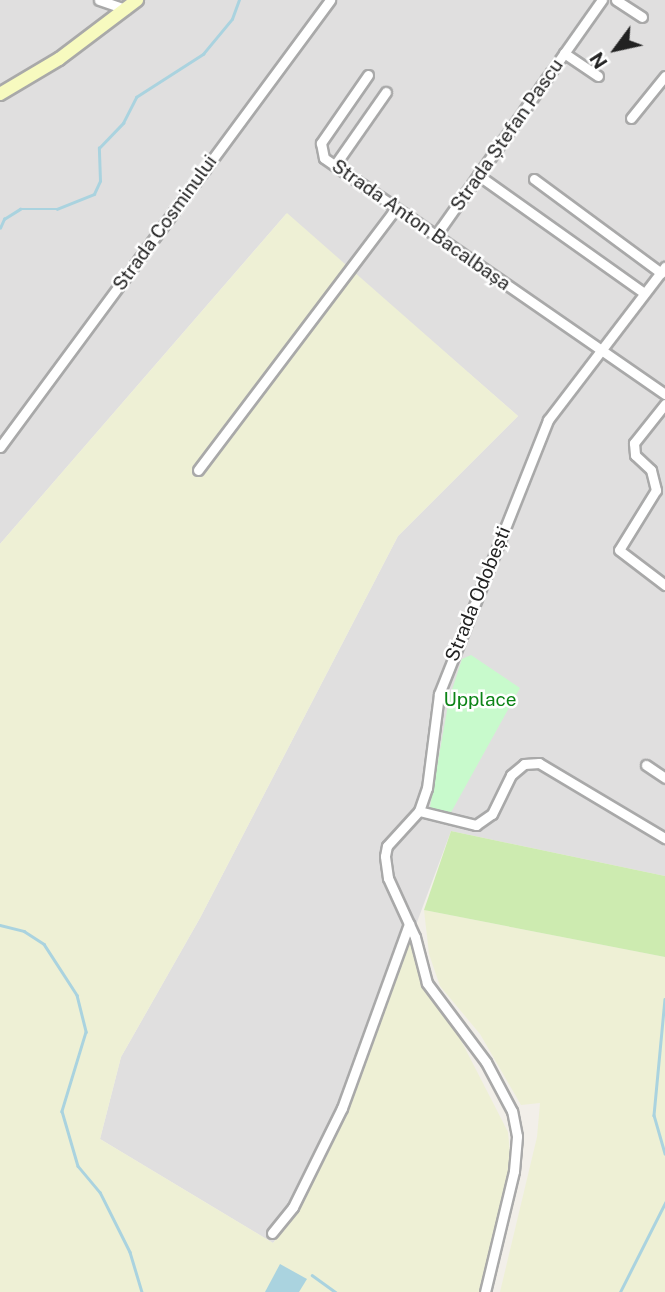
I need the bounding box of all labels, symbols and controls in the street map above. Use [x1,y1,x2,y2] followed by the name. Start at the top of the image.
[581,14,651,84] north arrow
[585,48,612,73] text: N
[446,54,568,216] street label: Strada Ștefan Pascu
[108,151,222,295] street label: Strada Cosminului
[327,155,515,295] street label: Strada Anton Bacalbașa
[441,523,515,665] street label: Strada Odobești
[443,689,517,711] park label: Upplace

